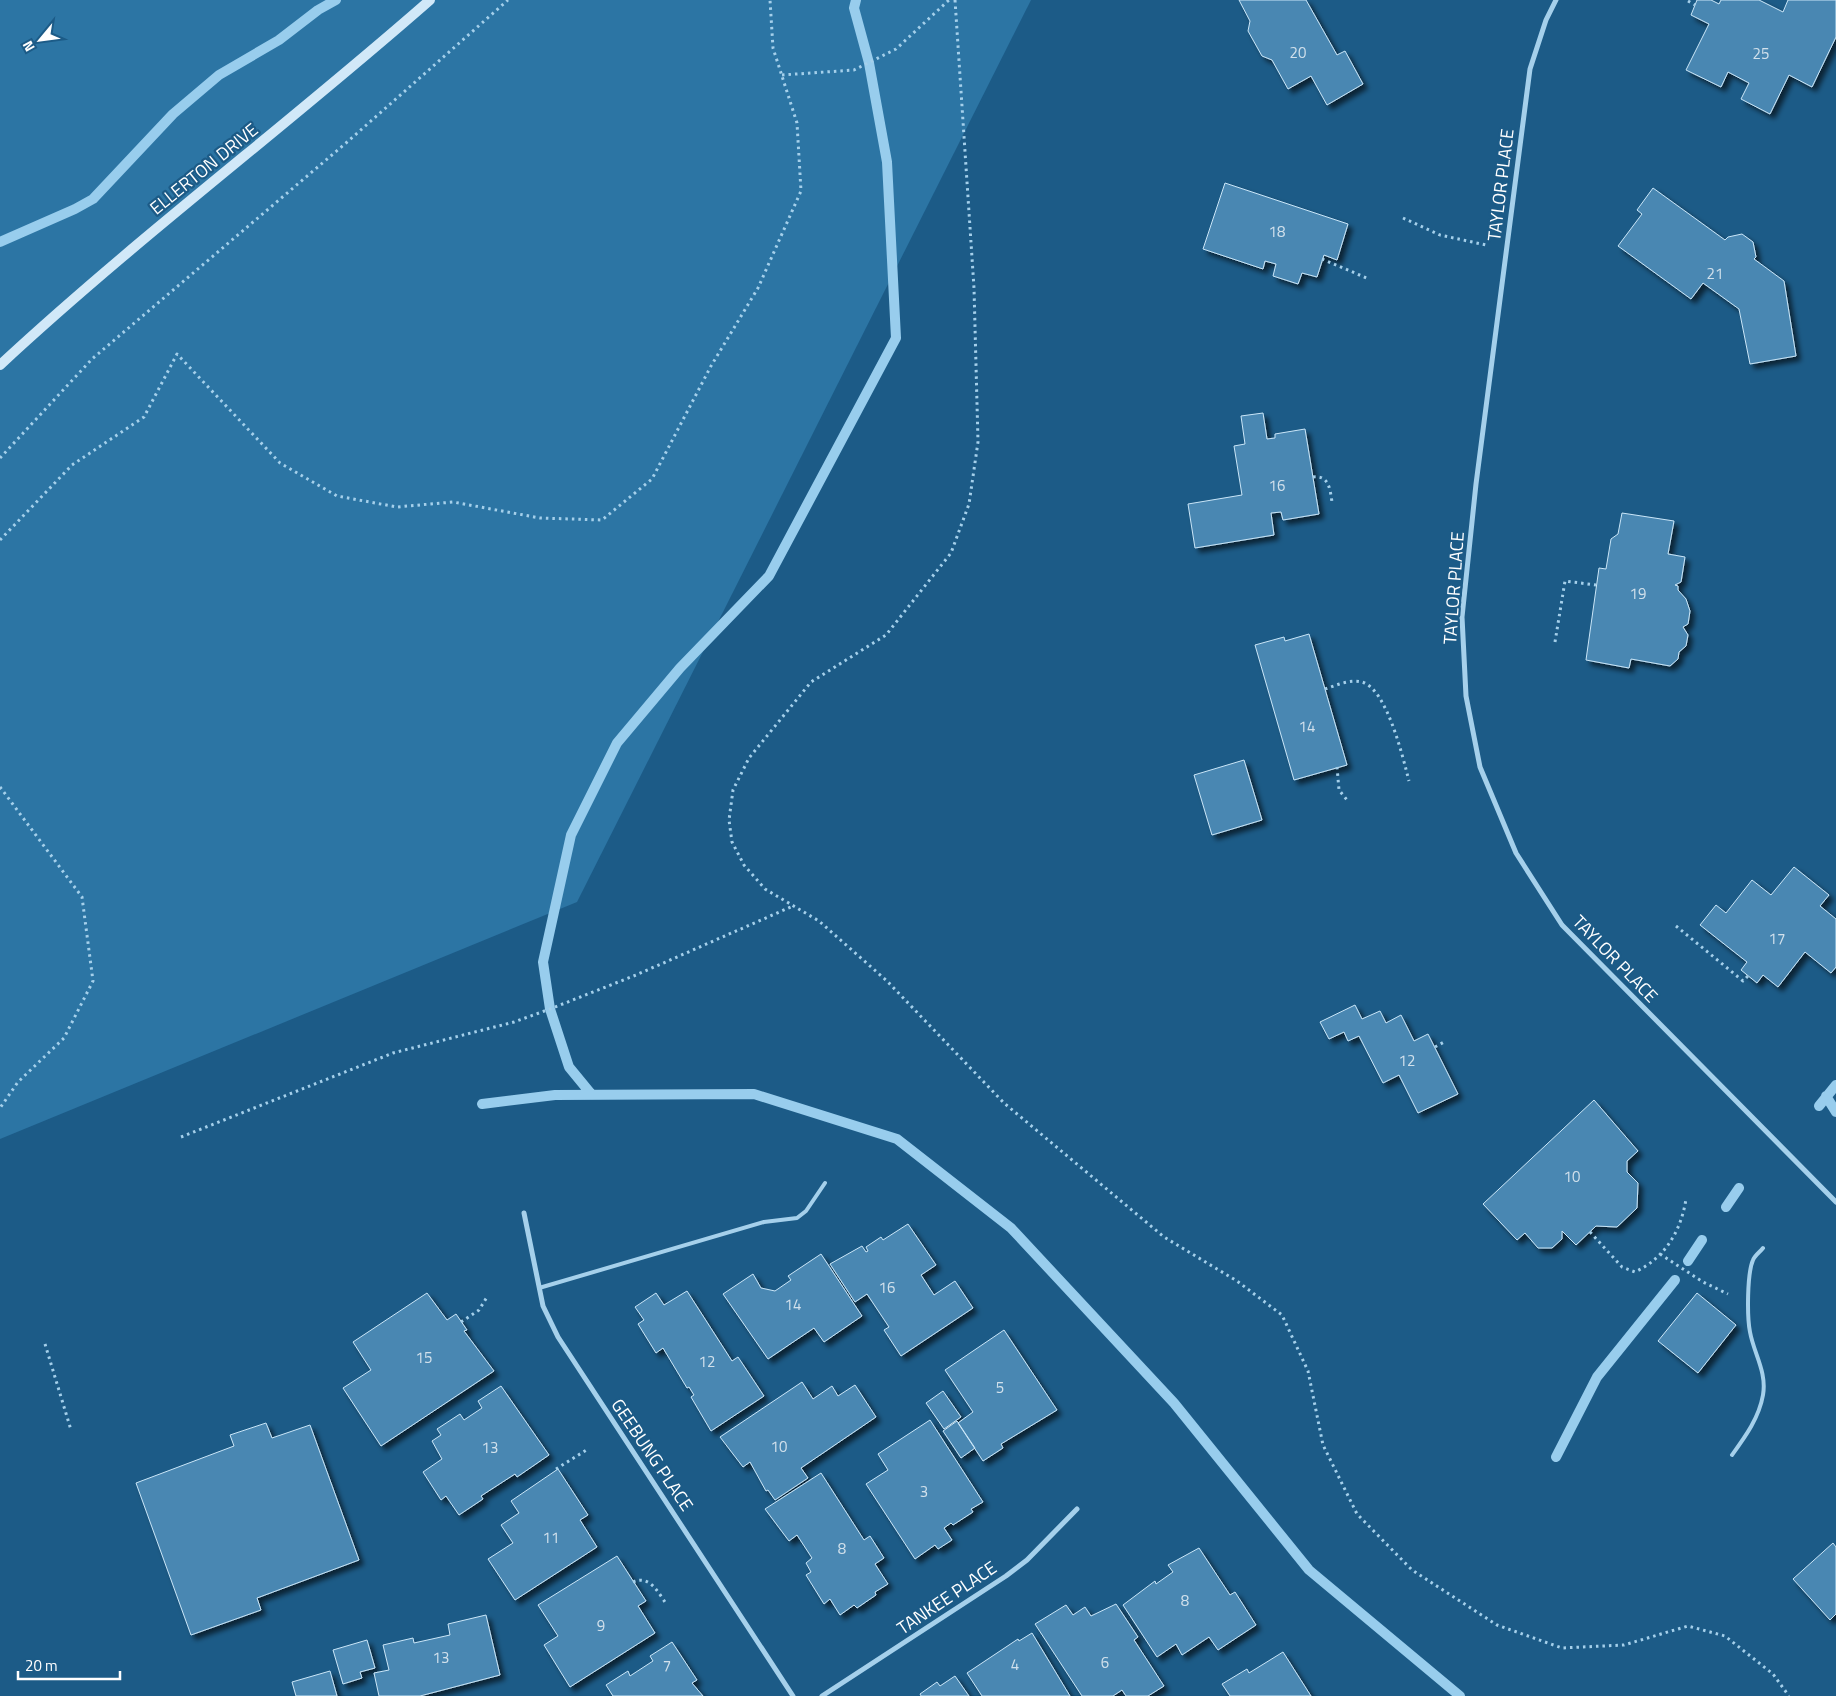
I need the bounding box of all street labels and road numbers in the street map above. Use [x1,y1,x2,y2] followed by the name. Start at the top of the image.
[144,116,264,221] street label: ELLERTON DRIVE
[1480,127,1521,243] street label: TAYLOR PLACE
[1436,531,1471,645] street label: TAYLOR PLACE
[1566,909,1664,1009] street label: TAYLOR PLACE
[605,1393,700,1516] street label: GEEBUNG PLACE
[891,1554,1002,1641] street label: TANKEE PLACE

